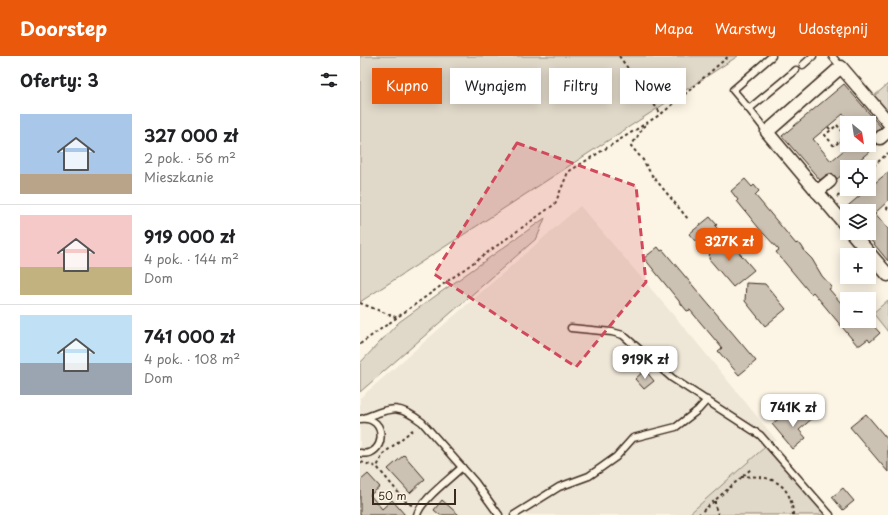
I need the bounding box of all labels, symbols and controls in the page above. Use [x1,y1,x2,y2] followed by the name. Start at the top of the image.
[20,14,107,42] text: Doorstep
[655,18,693,39] text: Mapa
[715,18,776,39] text: Warstwy
[798,18,868,39] text: Udostępnij
[20,67,99,93] text: Oferty: 3
[372,68,442,104] chip: Kupno
[450,68,541,104] chip: Wynajem
[549,68,612,104] chip: Filtry
[620,68,686,104] chip: Nowe
[318,69,340,91] icon: filters
[840,116,876,152] north arrow
[840,116,876,328] map controls
[144,122,238,148] text: 327 000 zł
[52,130,100,178] icon: home
[144,148,236,167] text: 2 pok. · 56 m²
[840,160,876,196] button: locate
[144,167,214,186] text: Mieszkanie
[840,204,876,240] button: layers
[144,223,234,249] text: 919 000 zł
[692,228,766,262] pin: 327K zł
[52,231,100,279] icon: home
[705,231,753,250] text: 327K zł
[840,248,876,284] button: +
[144,249,239,268] text: 4 pok. · 144 m²
[144,268,173,287] text: Dom
[840,292,876,328] button: −
[144,323,235,349] text: 741 000 zł
[52,331,100,379] icon: home
[608,346,682,380] pin: 919K zł
[144,349,240,368] text: 4 pok. · 108 m²
[622,349,668,368] text: 919K zł
[144,368,173,387] text: Dom
[756,394,830,428] pin: 741K zł
[770,397,816,416] text: 741K zł
[372,487,456,506] scale bar
[378,487,407,504] text: 50 m

